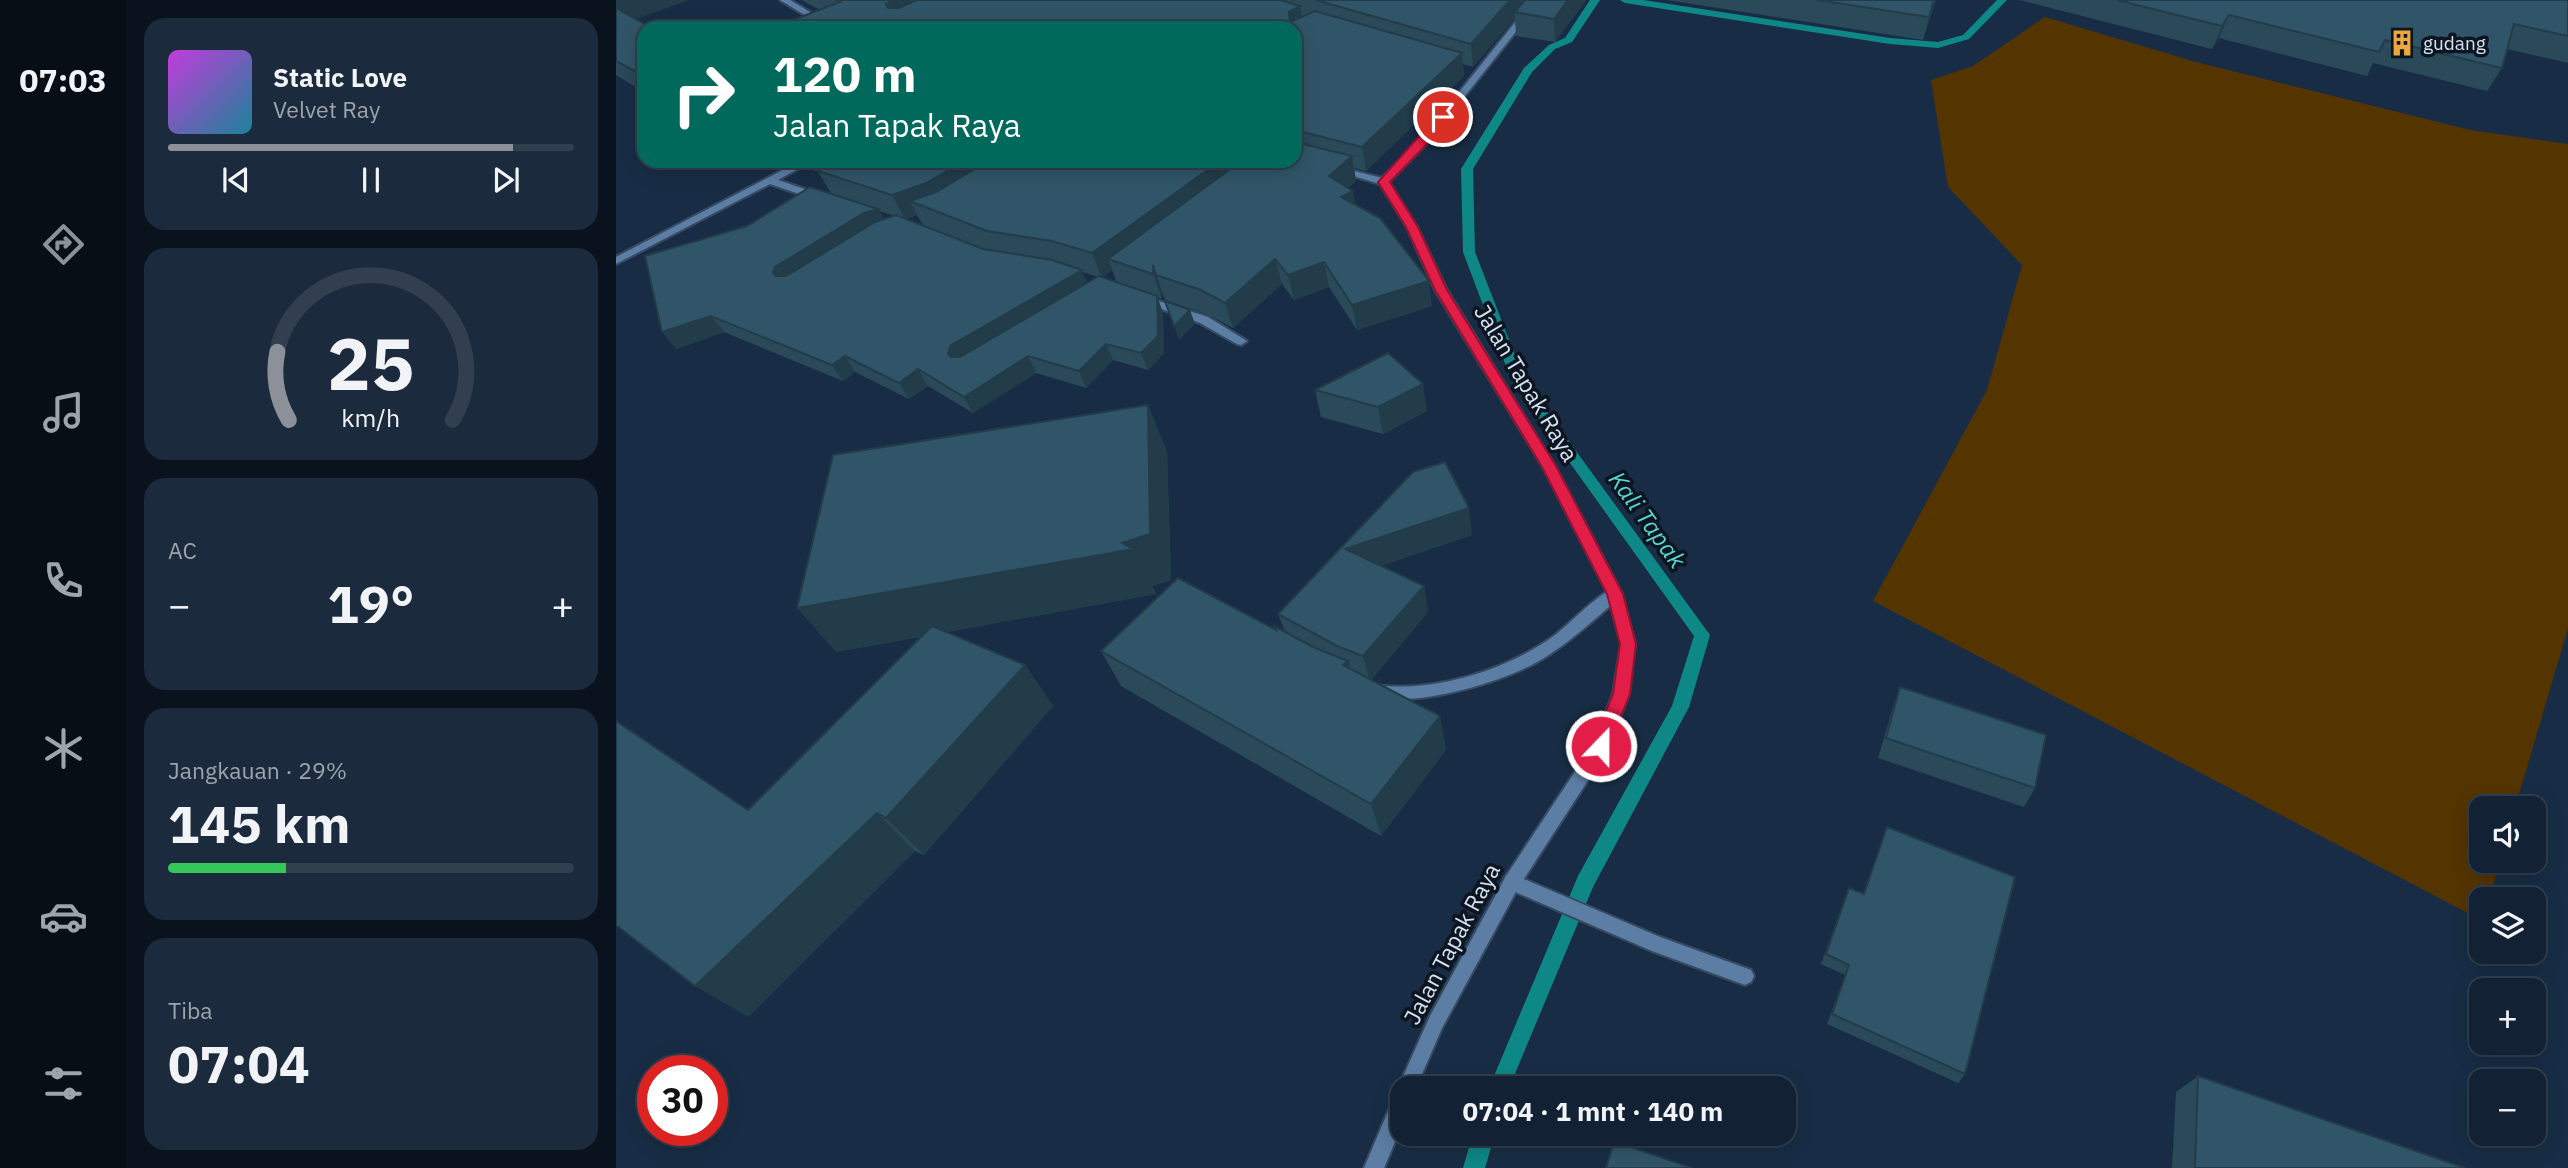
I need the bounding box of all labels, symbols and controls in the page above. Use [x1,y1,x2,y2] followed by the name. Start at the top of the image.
[2387,28,2417,58] building icon: gudang
[2423,31,2486,55] place label: gudang
[773,42,917,105] text: 120 m
[658,49,749,140] icon: right
[19,59,107,101] text: 07:03
[273,60,407,94] text: Static Love
[1413,87,1473,147] pin
[273,94,380,124] text: Velvet Ray
[1424,98,1462,136] icon: arrive
[773,104,1021,146] text: Jalan Tapak Raya
[217,161,255,199] icon: previous
[352,161,390,199] icon: pause
[487,161,525,199] icon: next
[39,220,88,269] icon: directions
[1468,298,1586,467] street label: Jalan Tapak Raya
[327,315,415,410] text: 25
[39,388,88,437] icon: music
[342,401,400,434] text: km/h
[1602,465,1694,575] water label: Kali Tapak
[168,535,197,565] text: AC
[39,556,88,605] icon: phone
[328,570,414,637] text: 19°
[168,580,191,629] text: −
[551,580,574,629] text: +
[1564,709,1638,783] position arrow
[39,724,88,773] icon: climate
[168,755,347,785] text: Jangkauan · 29%
[168,790,350,857] text: 145 km
[2469,796,2546,1146] map controls
[2469,796,2546,873] button: sound
[1396,858,1506,1029] street label: Jalan Tapak Raya
[2469,887,2546,964] button: layers
[39,892,88,941] icon: car
[2469,978,2546,1055] button: +
[168,995,213,1025] text: Tiba
[168,1030,310,1097] text: 07:04
[637,1055,728,1146] speed limit sign: 30
[39,1059,88,1108] icon: filters
[2469,1069,2546,1146] button: −
[1463,1094,1723,1128] text: 07:04 · 1 mnt · 140 m

